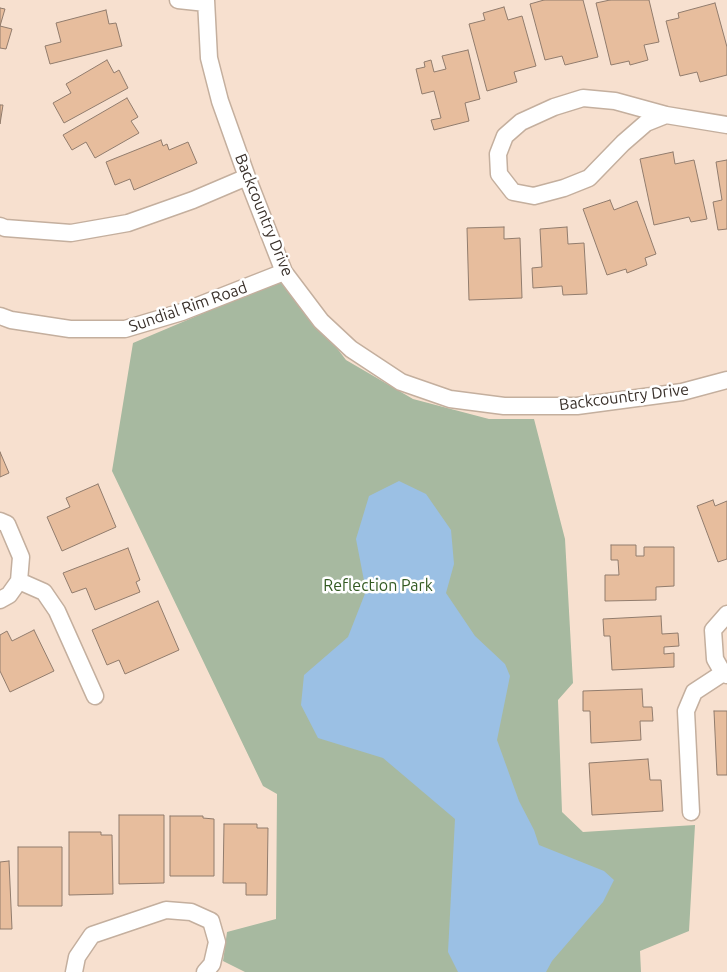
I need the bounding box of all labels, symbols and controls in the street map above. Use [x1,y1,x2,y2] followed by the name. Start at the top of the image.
[231,151,297,279] street label: Backcountry Drive
[126,278,250,336] street label: Sundial Rim Road
[558,380,690,414] street label: Backcountry Drive
[323,576,433,596] park label: Reflection Park

